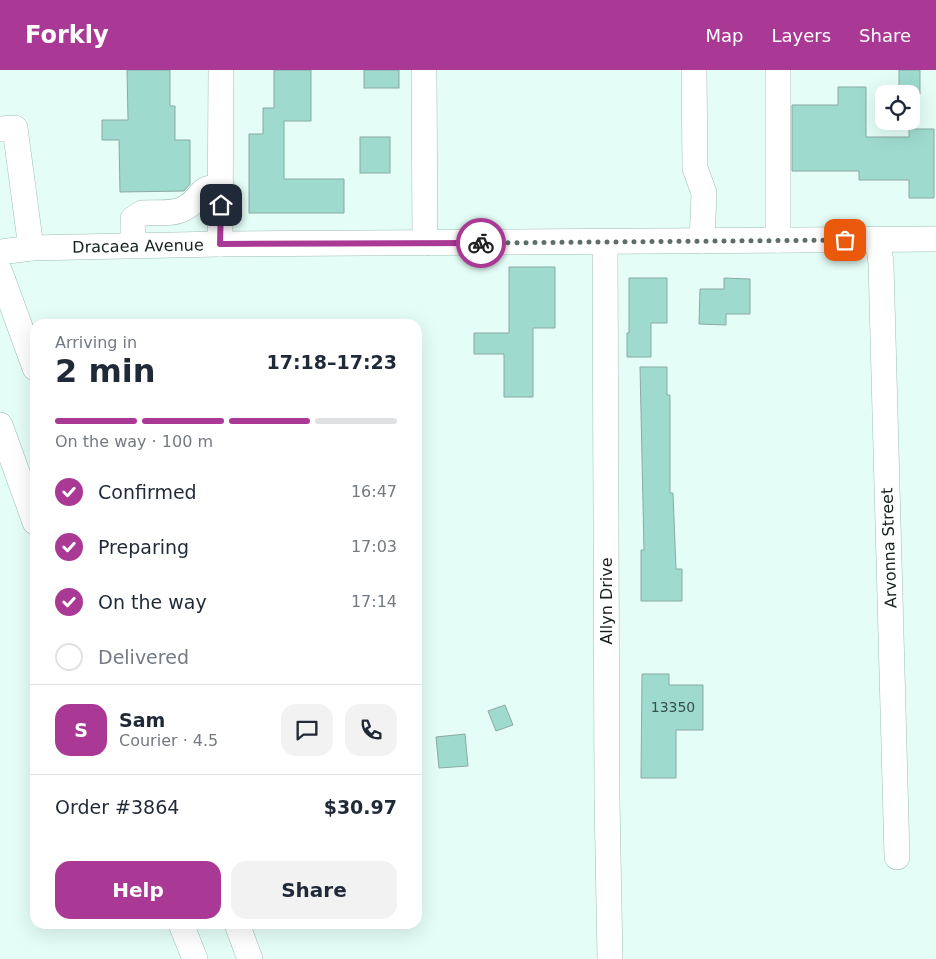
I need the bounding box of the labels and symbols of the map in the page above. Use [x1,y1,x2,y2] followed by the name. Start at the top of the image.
[200,184,242,226] pin
[456,218,506,268] courier
[824,219,866,261] pin
[72,235,204,257] street label: Dracaea Avenue
[877,487,901,609] street label: Arvonna Street
[597,557,616,645] street label: Allyn Drive
[651,699,695,715] house number: 13350

